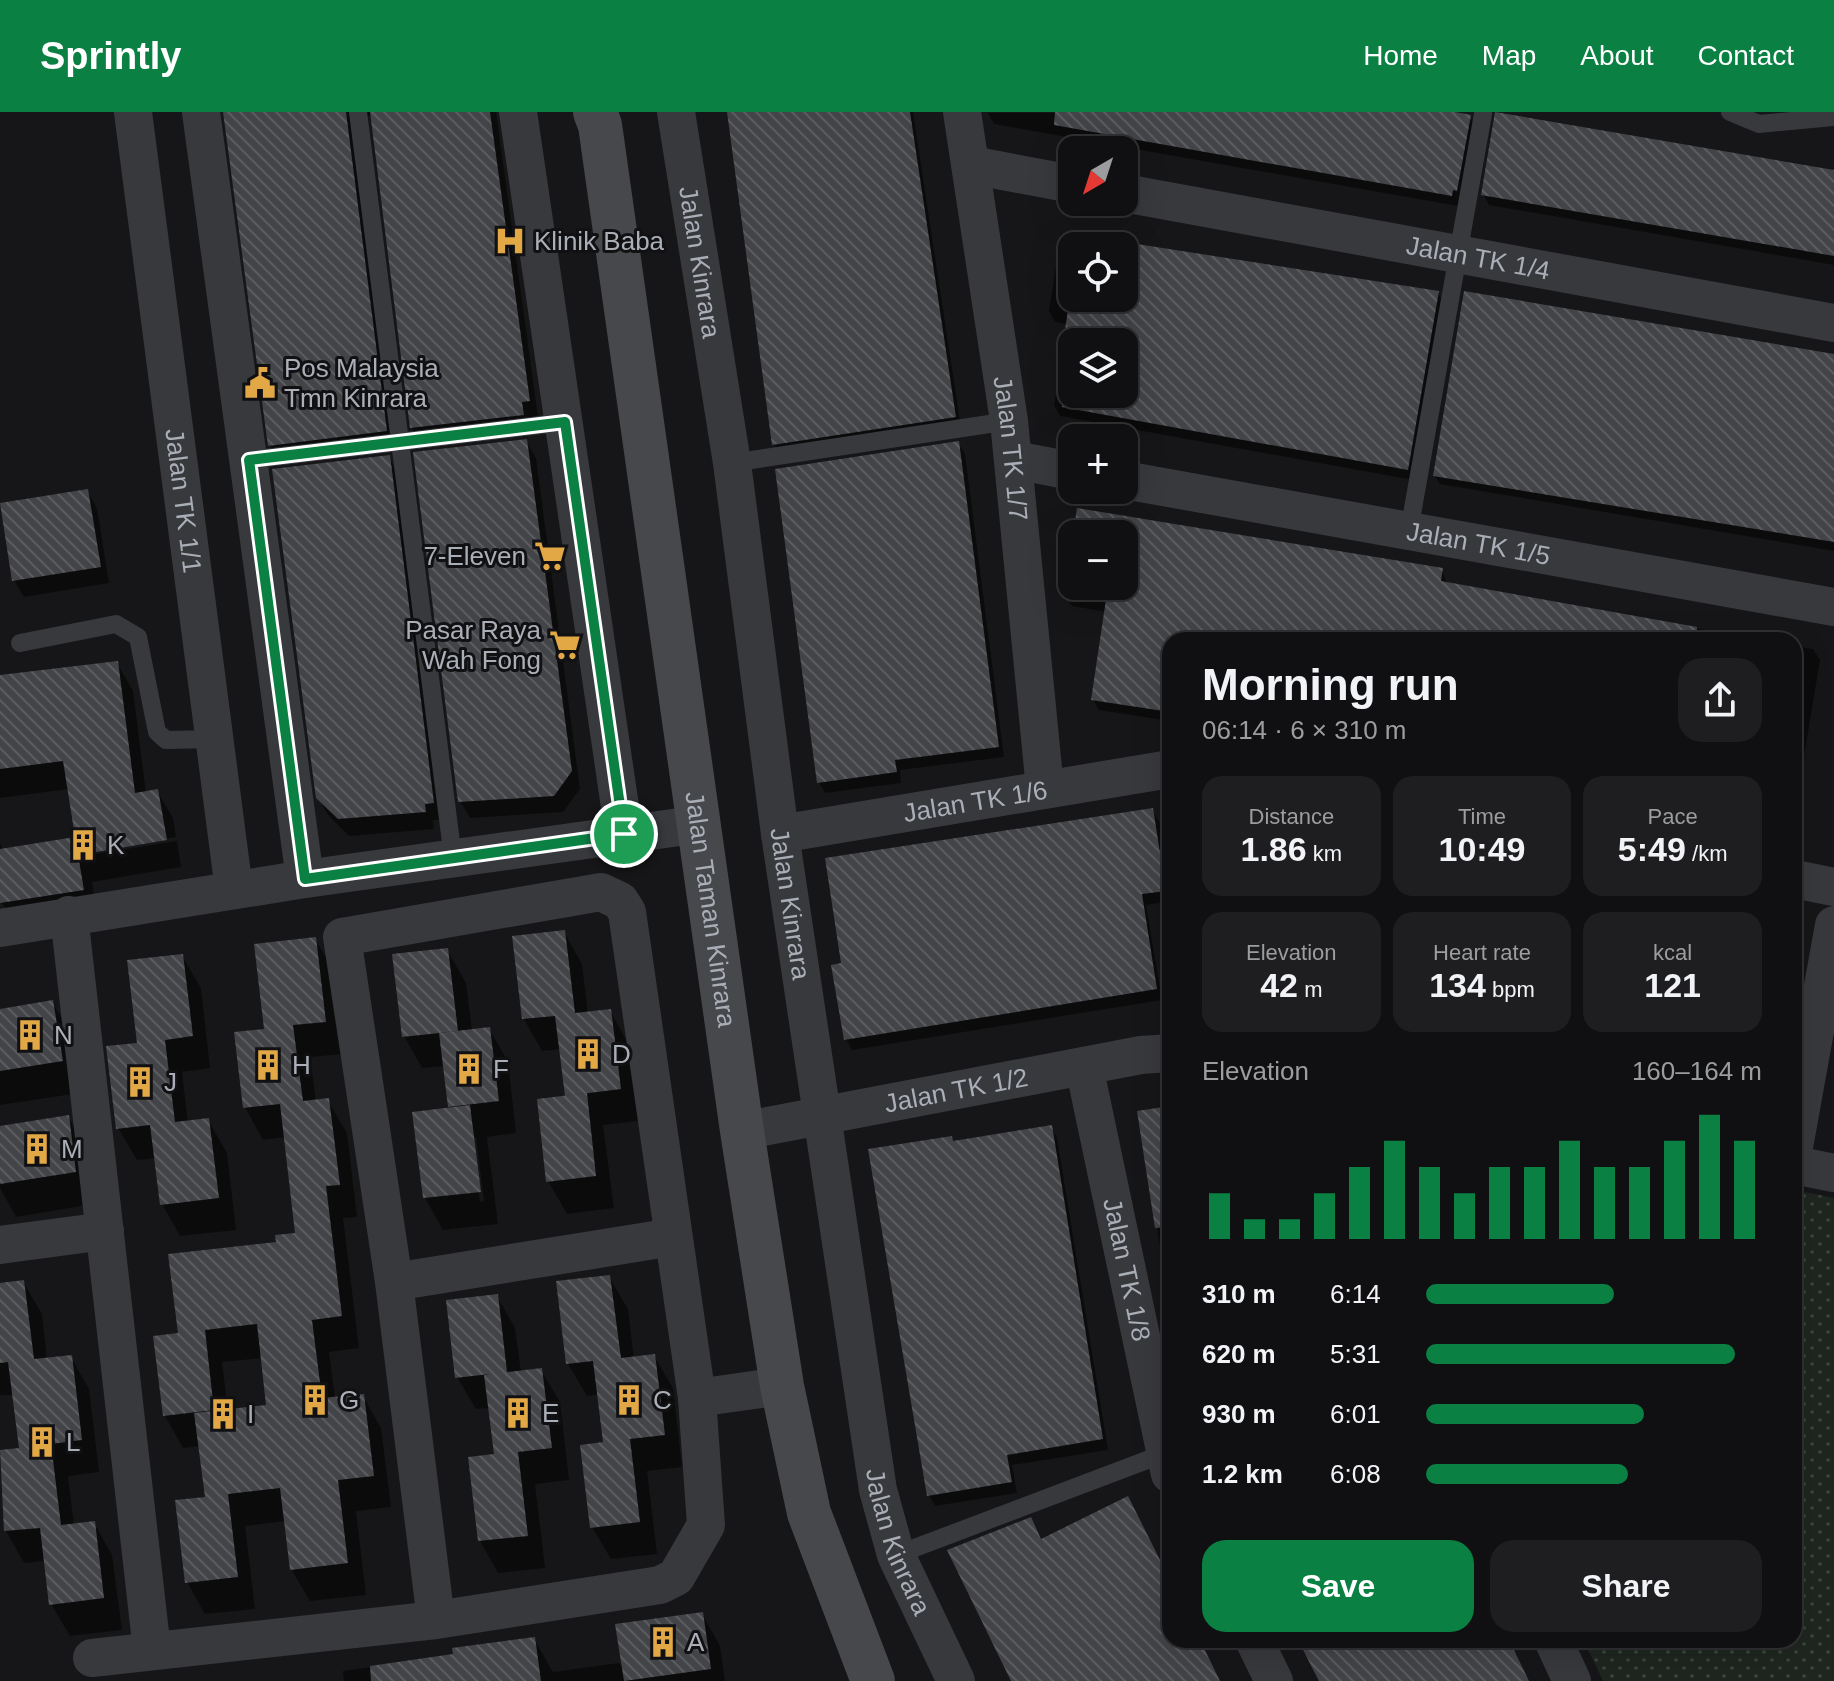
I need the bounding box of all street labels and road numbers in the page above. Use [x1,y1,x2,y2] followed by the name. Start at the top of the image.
[673,184,727,341] street label: Jalan Kinrara
[1404,230,1552,286] street label: Jalan TK 1/4
[987,374,1034,522] street label: Jalan TK 1/7
[159,427,208,575] street label: Jalan TK 1/1
[1404,516,1553,571] street label: Jalan TK 1/5
[901,775,1050,828] street label: Jalan TK 1/6
[679,789,742,1030] street label: Jalan Taman Kinrara
[764,826,817,982] street label: Jalan Kinrara
[882,1062,1030,1119] street label: Jalan TK 1/2
[1097,1195,1157,1344] street label: Jalan TK 1/8
[860,1467,937,1620] street label: Jalan Kinrara

